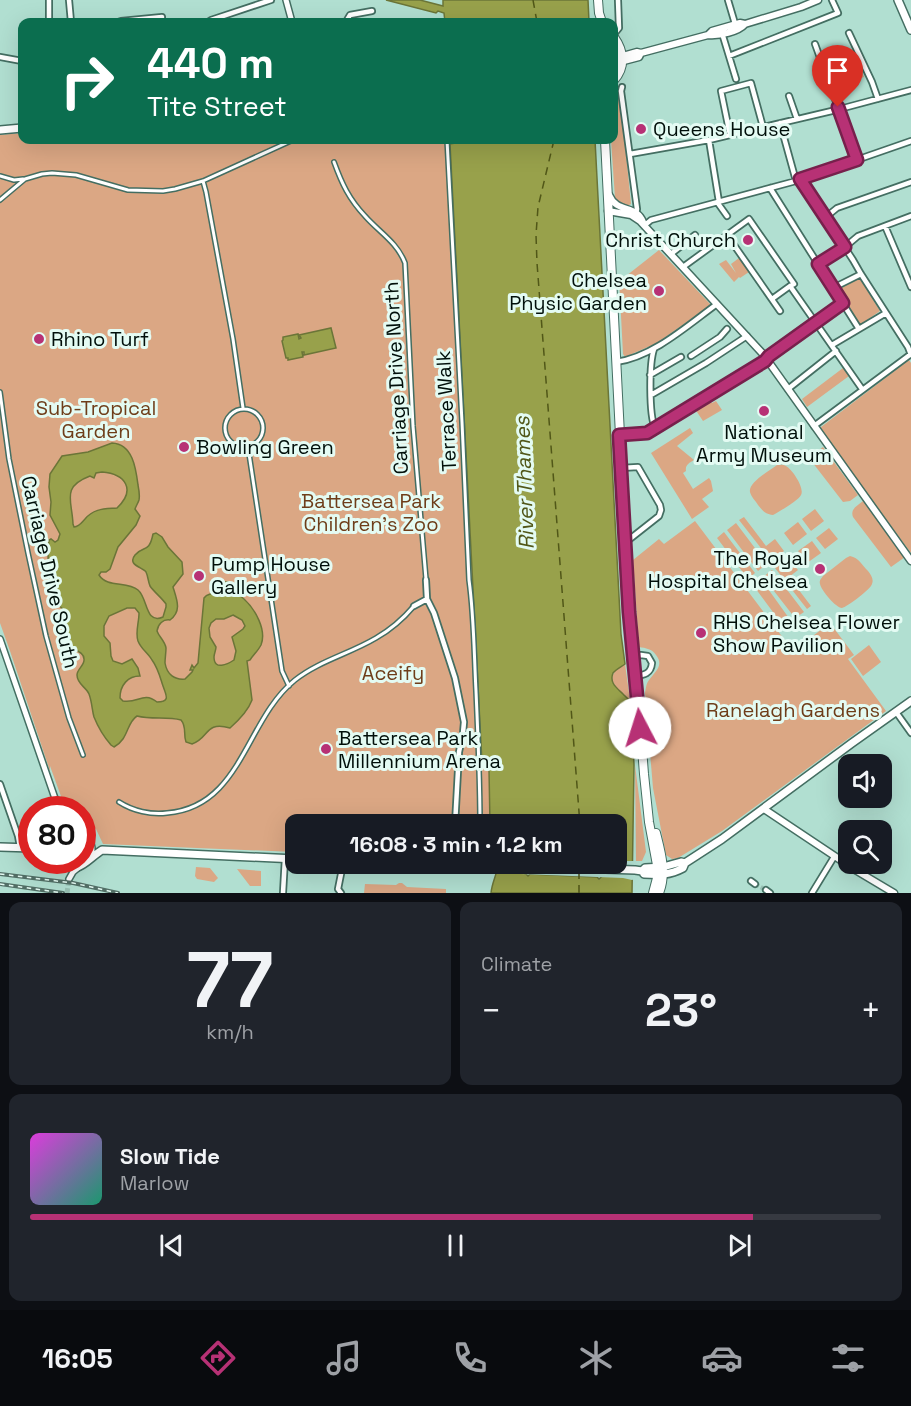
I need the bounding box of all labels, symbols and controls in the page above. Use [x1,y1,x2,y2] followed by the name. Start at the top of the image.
[147,37,274,90] text: 440 m
[48,42,126,120] icon: right
[812,45,863,107] pin
[821,54,854,87] icon: arrive
[147,89,287,124] text: Tite Street
[653,116,790,142] place label: Queens House
[634,122,648,136] marker: Queens House
[605,227,736,253] place label: Christ Church
[741,233,755,247] marker: Christ Church
[509,267,647,316] place label: Chelsea Physic Garden
[378,281,414,475] street label: Carriage Drive North
[652,284,666,298] marker: Chelsea Physic Garden
[51,326,149,352] place label: Rhino Turf
[32,332,46,346] marker: Rhino Turf
[430,350,462,472] street label: Terrace Walk
[36,395,156,444] park label: Sub-Tropical Garden
[757,404,771,418] marker: National Army Museum
[508,415,540,550] water label: River Thames
[696,419,832,468] place label: National Army Museum
[196,434,334,460] place label: Bowling Green
[177,440,191,454] marker: Bowling Green
[15,473,85,671] street label: Carriage Drive South
[301,488,441,537] park label: Battersea Park Children's Zoo
[648,545,808,594] place label: The Royal Hospital Chelsea
[211,551,331,600] place label: Pump House Gallery
[813,562,827,576] marker: The Royal Hospital Chelsea
[192,569,206,583] marker: Pump House Gallery
[713,609,900,658] place label: RHS Chelsea Flower Show Pavilion
[694,626,708,640] marker: RHS Chelsea Flower Show Pavilion
[362,660,424,686] park label: Aceify
[608,696,672,760] position arrow
[706,697,880,723] park label: Ranelagh Gardens
[338,725,501,774] place label: Battersea Park Millennium Arena
[319,742,333,756] marker: Battersea Park Millennium Arena
[838,754,892,874] map controls
[838,754,892,808] button: sound
[18,796,96,874] speed limit sign: 80
[838,820,892,874] button: search
[349,830,563,858] text: 16:08 · 3 min · 1.2 km
[187,930,273,1030] text: 77
[481,951,552,977] text: Climate
[645,982,717,1039] text: 23°
[481,990,501,1032] text: −
[861,990,881,1032] text: +
[206,1019,254,1045] text: km/h
[120,1142,220,1170] text: Slow Tide
[120,1170,189,1196] text: Marlow
[155,1229,188,1262] icon: previous
[439,1229,472,1262] icon: pause
[723,1229,756,1262] icon: next
[197,1337,239,1379] icon: directions
[323,1337,365,1379] icon: music
[449,1337,491,1379] icon: phone
[575,1337,617,1379] icon: climate
[701,1337,743,1379] icon: car
[827,1337,869,1379] icon: filters
[42,1341,113,1376] text: 16:05

